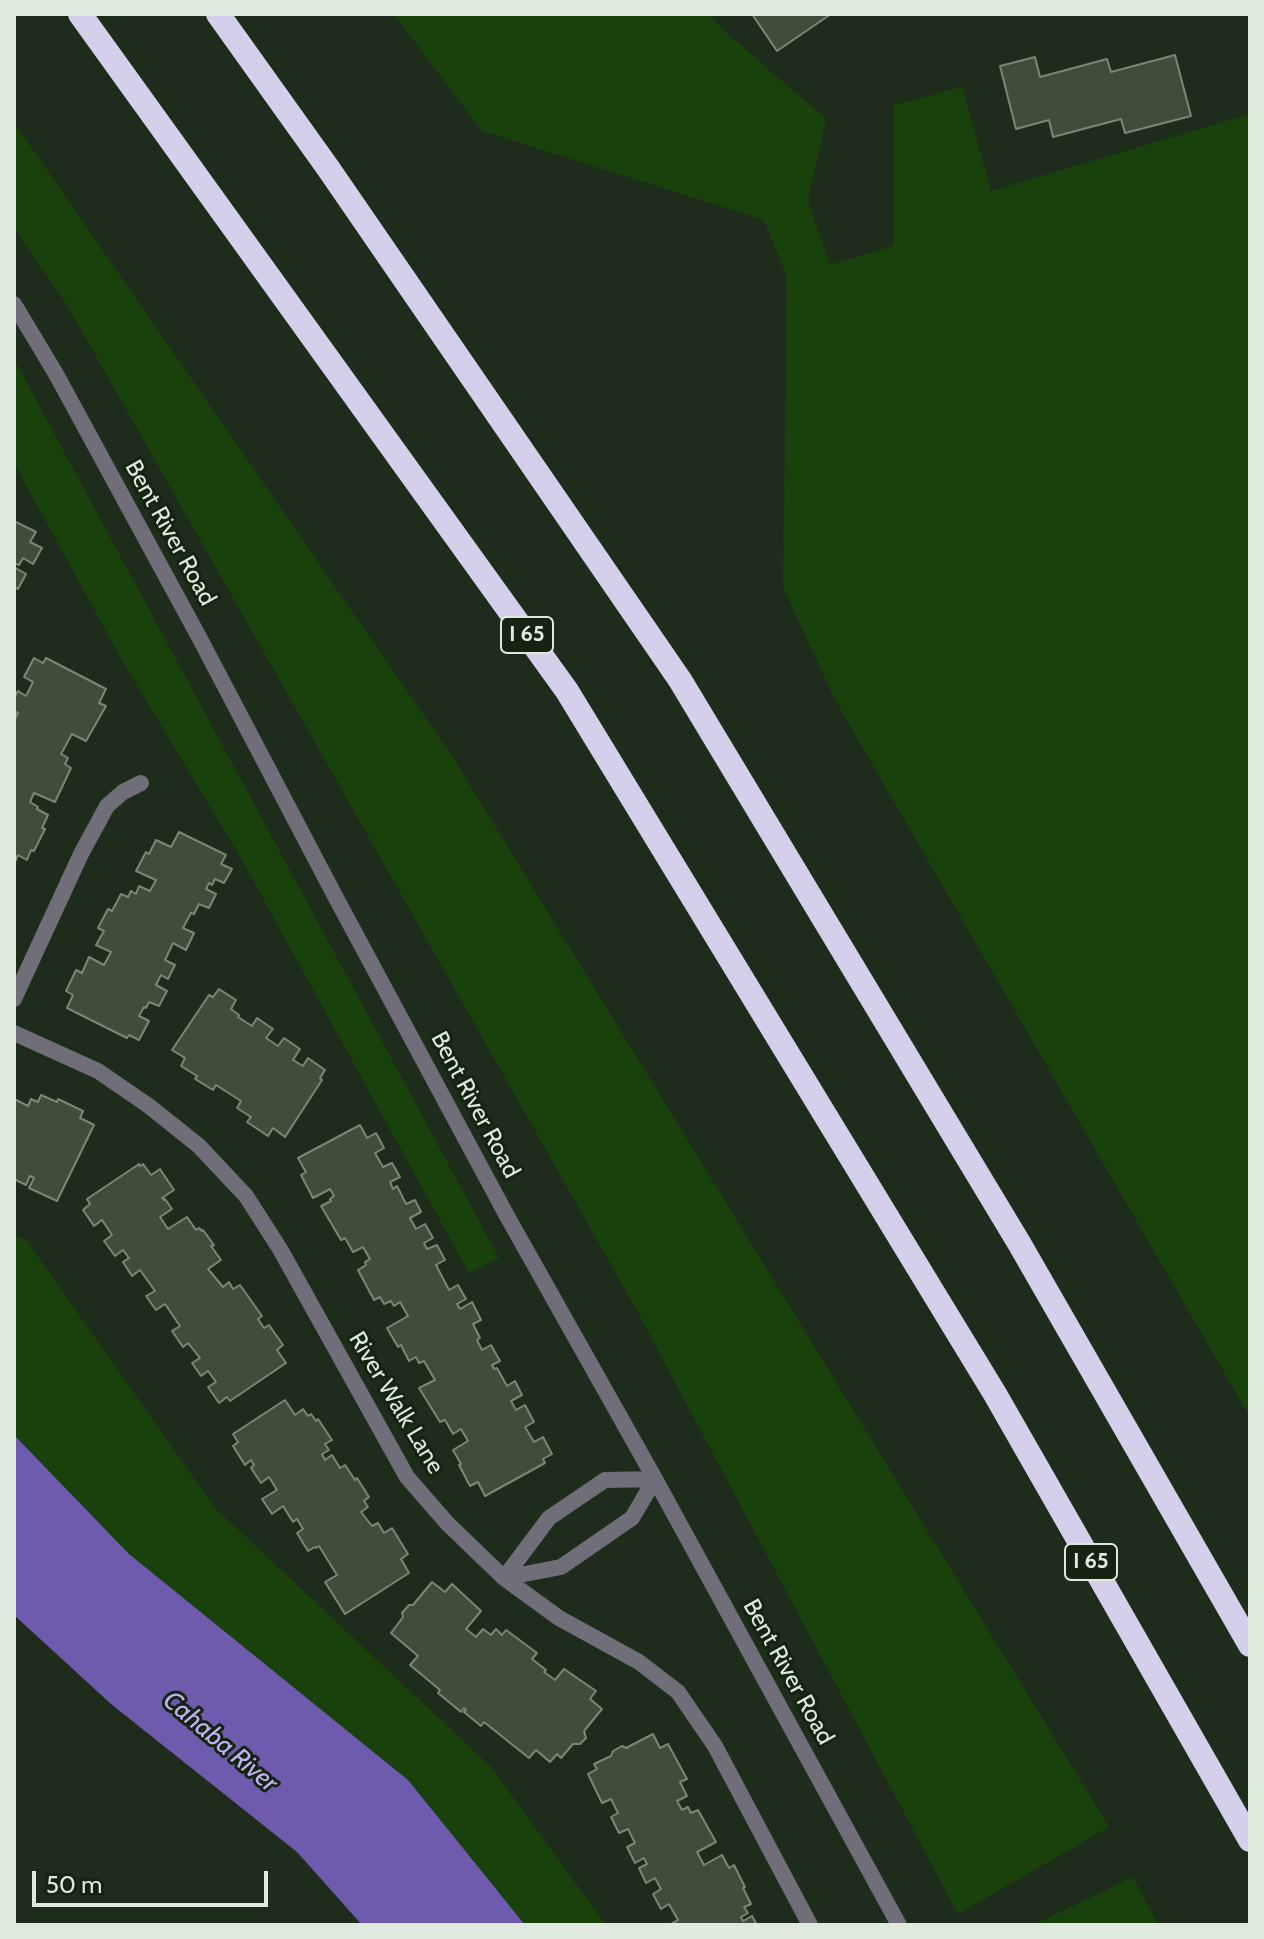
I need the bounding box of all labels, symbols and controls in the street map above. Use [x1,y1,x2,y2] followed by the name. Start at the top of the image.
[118,455,222,611] street label: Bent River Road
[501,617,553,653] road number: I 65
[424,1027,526,1183] street label: Bent River Road
[342,1327,450,1479] street label: River Walk Lane
[1065,1544,1117,1580] road number: I 65
[736,1594,840,1750] street label: Bent River Road
[156,1685,284,1799] water label: Cahaba River
[36,1855,272,1905] scale bar
[46,1870,102,1899] text: 50 m

